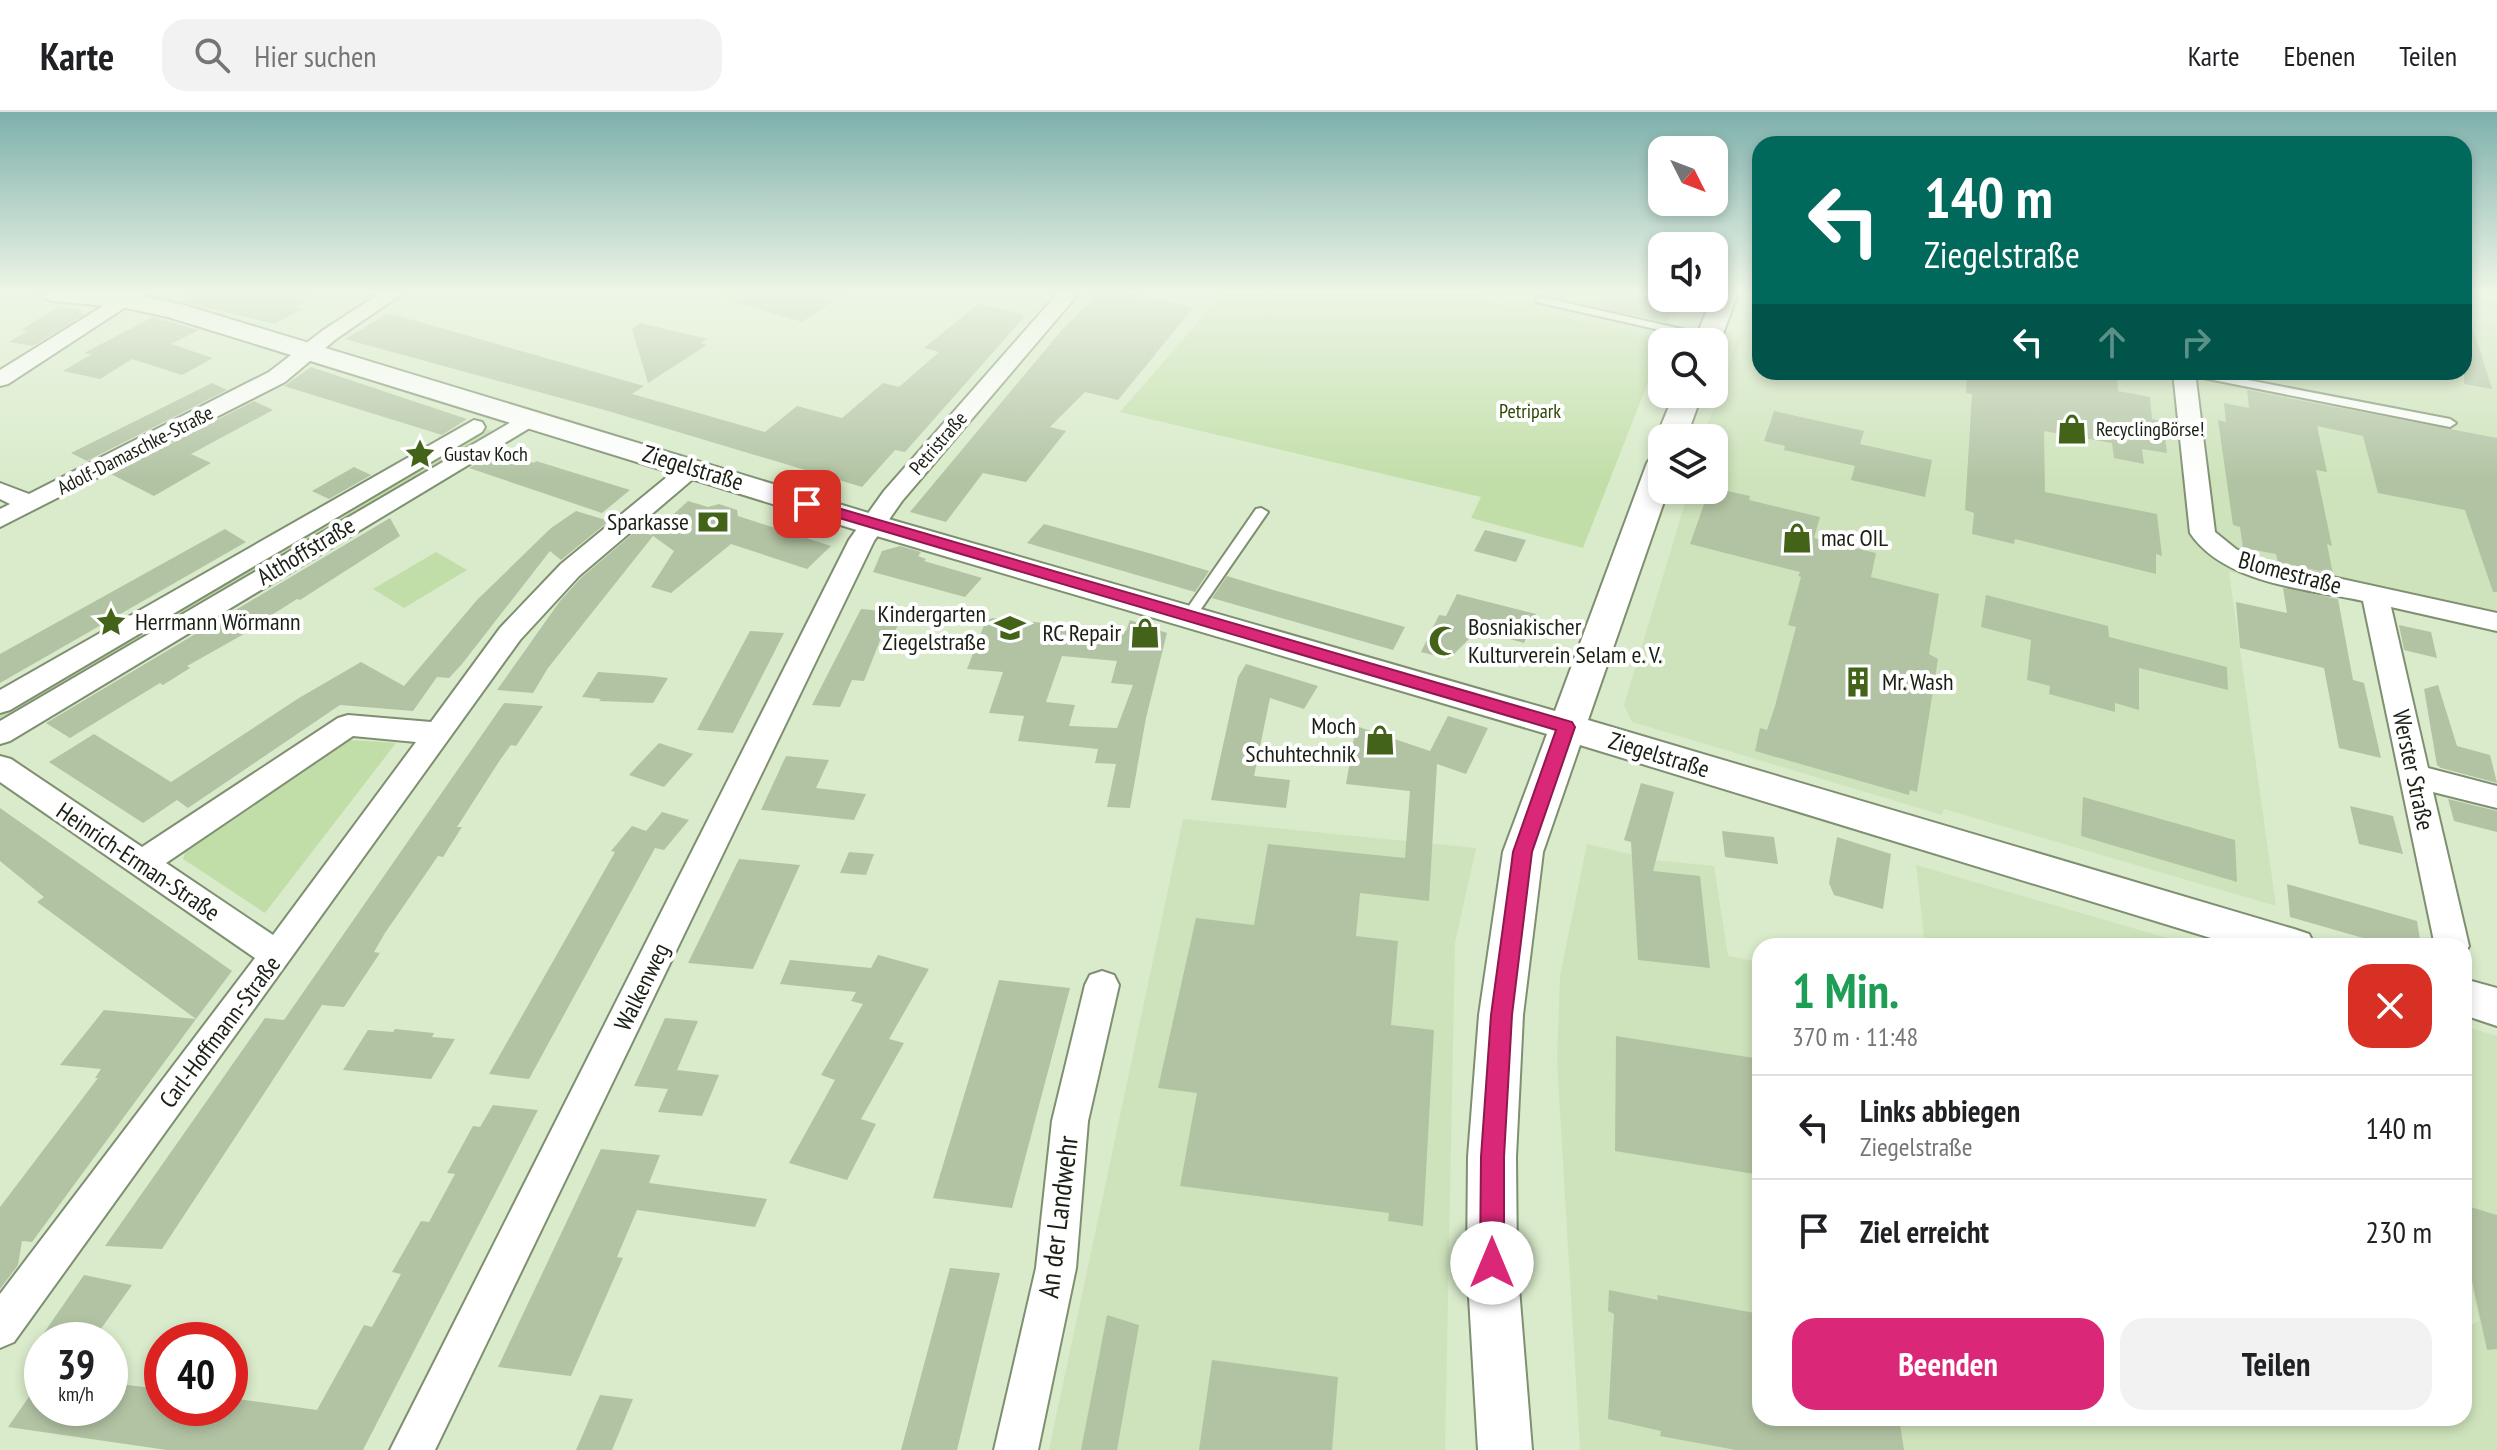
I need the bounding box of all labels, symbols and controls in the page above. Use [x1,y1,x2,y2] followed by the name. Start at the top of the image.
[162,19,722,91] search box
[40,31,114,80] text: Karte
[190,33,234,77] icon: search
[254,36,376,75] text: Hier suchen
[2188,37,2239,74] text: Karte
[2283,37,2355,74] text: Ebenen
[2399,37,2457,74] text: Teilen
[1648,136,1728,216] north arrow
[1648,136,1728,504] map controls
[1924,161,2053,233] text: 140 m
[1792,168,1896,272] icon: left
[1924,231,2080,278] text: Ziegelstraße
[1648,232,1728,312] button: sound
[2006,320,2050,364] icon: left
[2090,320,2134,364] icon: ahead
[2174,320,2218,364] icon: right
[1648,328,1728,408] button: search
[1499,398,1561,424] park label: Petripark
[53,399,217,501] street label: Adolf-Damaschke-Straße
[903,406,973,480] street label: Petristraße
[2055,412,2089,446] shop icon: RecyclingBörse!
[2096,416,2204,442] place label: RecyclingBörse!
[1648,424,1728,504] button: layers
[403,437,437,471] place icon: Gustav Koch
[639,438,747,498] street label: Ziegelstraße
[444,441,528,467] place label: Gustav Koch
[773,470,841,538] pin
[785,482,829,526] icon: arrive
[696,505,730,539] bank icon: Sparkasse
[607,506,689,537] place label: Sparkasse
[251,509,360,592] street label: Althoffstraße
[1780,521,1814,555] shop icon: mac OIL
[1821,522,1888,553] place label: mac OIL
[2235,544,2345,601] street label: Blomestraße
[878,598,986,657] place label: Kindergarten Ziegelstraße
[94,605,128,639] place icon: Herrmann Wörmann
[135,606,301,637] place label: Herrmann Wörmann
[993,611,1027,645] school or university icon: Kindergarten Ziegelstraße
[1468,611,1662,670] place label: Bosniakischer Kulturverein Selam e. V.
[1128,616,1162,650] shop icon: RC Repair
[1043,617,1121,648] place label: RC Repair
[1427,624,1461,658] mosque icon: Bosniakischer Kulturverein Selam e. V.
[1841,665,1875,699] building icon: Mr. Wash
[1882,666,1954,697] place label: Mr. Wash
[2386,707,2441,833] street label: Werster Straße
[1245,710,1357,769] place label: Moch Schuhtechnik
[1363,723,1397,757] shop icon: Moch Schuhtechnik
[1605,725,1713,785] street label: Ziegelstraße
[51,795,226,928] street label: Heinrich-Erman-Straße
[607,938,676,1036] street label: Walkenweg
[152,949,287,1114] street label: Carl-Hoffmann-Straße
[1792,959,1899,1021] text: 1 Min.
[2348,964,2432,1048] button: close
[1792,1020,1918,1053] text: 370 m · 11:48
[1860,1091,2020,1130] text: Links abbiegen
[1792,1105,1836,1149] icon: left
[2366,1108,2432,1147] text: 140 m
[1860,1130,1973,1163] text: Ziegelstraße
[1029,1133,1086,1300] street label: An der Landwehr
[1792,1209,1836,1253] icon: arrive
[1860,1212,1989,1251] text: Ziel erreicht
[2366,1212,2432,1251] text: 230 m
[1450,1221,1534,1305] position arrow
[1792,1318,2104,1410] button: Beenden
[2120,1318,2432,1410] button: Teilen
[144,1322,248,1426] speed limit sign: 40
[57,1338,95,1390] text: 39
[58,1381,94,1407] text: km/h

